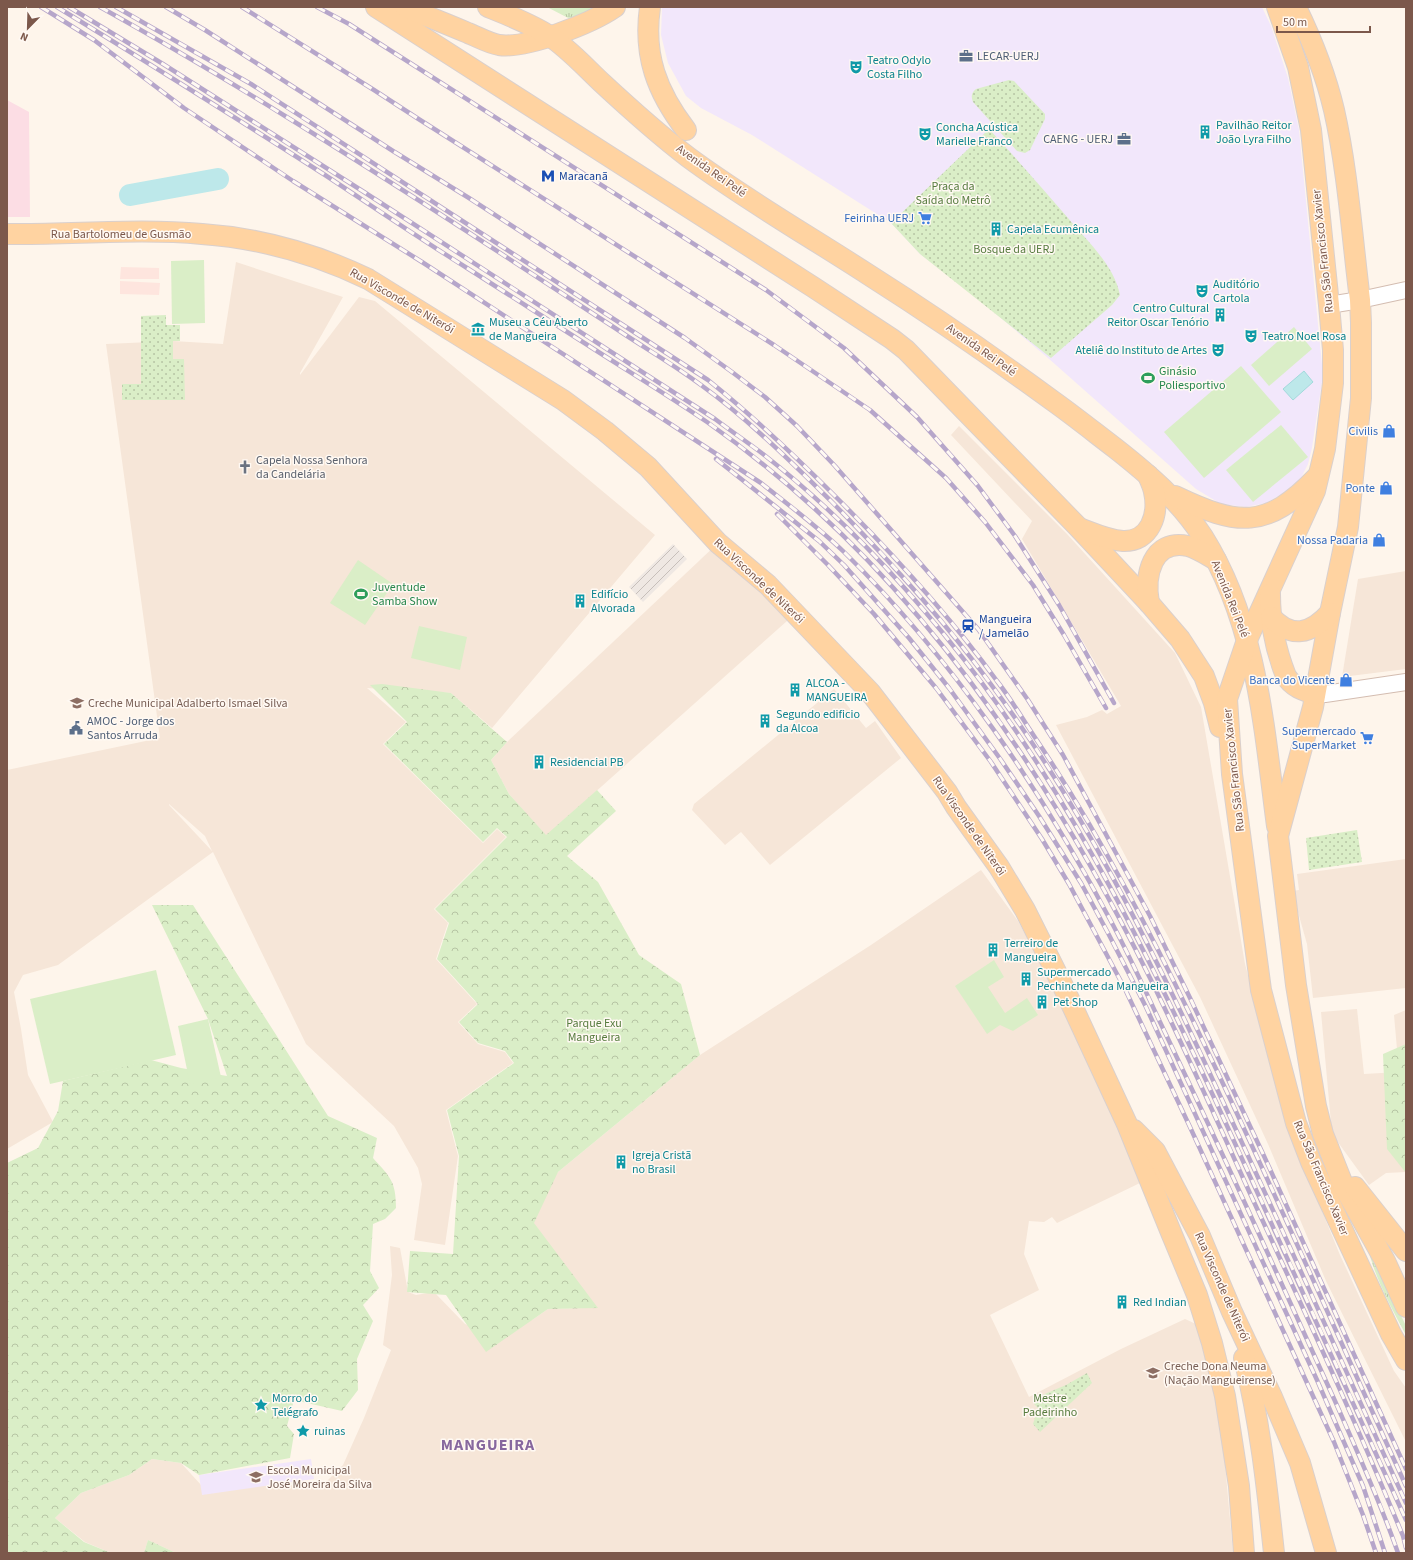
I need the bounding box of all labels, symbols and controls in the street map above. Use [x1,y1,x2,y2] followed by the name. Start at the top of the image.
[8,8,48,48] north arrow
[1277,8,1370,34] scale bar
[1283,14,1307,31] text: 50 m
[18,28,31,45] text: N
[958,48,974,64] office icon: LECAR-UERJ
[977,48,1039,65] place label: LECAR-UERJ
[867,52,931,83] place label: Teatro Odylo Costa Filho
[848,59,864,75] theatre icon: Teatro Odylo Costa Filho
[1216,117,1292,148] place label: Pavilhão Reitor João Lyra Filho
[936,119,1018,150] place label: Concha Acústica Marielle Franco
[1197,124,1213,140] building icon: Pavilhão Reitor João Lyra Filho
[917,126,933,142] theatre icon: Concha Acústica Marielle Franco
[1043,131,1113,148] place label: CAENG - UERJ
[1116,131,1132,147] office icon: CAENG - UERJ
[673,141,750,202] street label: Avenida Rei Pelé
[540,168,556,184] metro station icon: Maracanã
[559,168,608,185] place label: Maracanã
[915,178,991,209] park label: Praça da Saída do Metrô
[1308,188,1338,313] street label: Rua São Francisco Xavier
[844,210,914,227] place label: Feirinha UERJ
[917,210,933,226] supermarket icon: Feirinha UERJ
[988,221,1004,237] building icon: Capela Ecumênica
[1007,221,1099,238] place label: Capela Ecumênica
[51,226,191,243] street label: Rua Bartolomeu de Gusmão
[973,241,1055,258] park label: Bosque da UERJ
[347,264,458,338] street label: Rua Visconde de Niterói
[1213,276,1260,307] place label: Auditório Cartola
[1194,283,1210,299] theatre icon: Auditório Cartola
[1107,300,1209,331] place label: Centro Cultural Reitor Oscar Tenório
[1212,307,1228,323] building icon: Centro Cultural Reitor Oscar Tenório
[489,314,588,345] place label: Museu a Céu Aberto de Mangueira
[943,320,1020,381] street label: Avenida Rei Pelé
[470,321,486,337] museum icon: Museu a Céu Aberto de Mangueira
[1243,328,1259,344] theatre icon: Teatro Noel Rosa
[1262,328,1346,345] place label: Teatro Noel Rosa
[1075,342,1207,359] place label: Ateliê do Instituto de Artes
[1210,342,1226,358] theatre icon: Ateliê do Instituto de Artes
[1159,363,1225,394] place label: Ginásio Poliesportivo
[1140,370,1156,386] sports icon: Ginásio Poliesportivo
[1349,423,1378,440] place label: Civilis
[1381,423,1397,439] shop icon: Civilis
[256,452,368,483] place label: Capela Nossa Senhora da Candelária
[237,459,253,475] church icon: Capela Nossa Senhora da Candelária
[1346,480,1375,497] place label: Ponte
[1378,480,1394,496] shop icon: Ponte
[1297,532,1368,549] place label: Nossa Padaria
[1371,532,1387,548] shop icon: Nossa Padaria
[710,534,808,628] street label: Rua Visconde de Niterói
[1207,558,1253,640] street label: Avenida Rei Pelé
[372,579,438,610] place label: Juventude Samba Show
[353,586,369,602] sports icon: Juventude Samba Show
[591,586,635,617] place label: Edifício Alvorada
[572,593,588,609] building icon: Edifício Alvorada
[979,611,1032,642] place label: Mangueira / Jamelão
[960,618,976,634] station icon: Mangueira / Jamelão
[1249,672,1335,689] place label: Banca do Vicente
[1338,672,1354,688] shop icon: Banca do Vicente
[806,675,867,706] place label: ALCOA - MANGUEIRA
[787,682,803,698] building icon: ALCOA - MANGUEIRA
[69,695,85,711] school or university icon: Creche Municipal Adalberto Ismael Silva
[88,695,288,712] place label: Creche Municipal Adalberto Ismael Silva
[776,706,860,737] place label: Segundo edificio da Alcoa
[1219,707,1249,832] street label: Rua São Francisco Xavier
[87,713,174,744] place label: AMOC - Jorge dos Santos Arruda
[757,713,773,729] building icon: Segundo edificio da Alcoa
[68,720,84,736] public building icon: AMOC - Jorge dos Santos Arruda
[1282,723,1356,754] place label: Supermercado SuperMarket
[1359,730,1375,746] supermarket icon: Supermercado SuperMarket
[531,754,547,770] building icon: Residencial PB
[550,754,624,771] place label: Residencial PB
[928,773,1010,879] street label: Rua Visconde de Niterói
[1004,935,1058,966] place label: Terreiro de Mangueira
[985,942,1001,958] building icon: Terreiro de Mangueira
[1037,964,1169,995] place label: Supermercado Pechinchete da Mangueira
[1018,971,1034,987] building icon: Supermercado Pechinchete da Mangueira
[1034,994,1050,1010] building icon: Pet Shop
[1053,994,1098,1011] place label: Pet Shop
[566,1015,622,1046] park label: Parque Exu Mangueira
[1289,1118,1353,1239] street label: Rua São Francisco Xavier
[632,1147,691,1178] place label: Igreja Cristã no Brasil
[613,1154,629,1170] building icon: Igreja Cristã no Brasil
[1190,1229,1254,1345] street label: Rua Visconde de Niterói
[1114,1294,1130,1310] building icon: Red Indian
[1133,1294,1187,1311] place label: Red Indian
[1164,1358,1276,1389] place label: Creche Dona Neuma (Nação Mangueirense)
[1145,1365,1161,1381] school or university icon: Creche Dona Neuma (Nação Mangueirense)
[272,1390,318,1421] place label: Morro do Telégrafo
[1023,1390,1077,1421] park label: Mestre Padeirinho
[253,1397,269,1413] place icon: Morro do Telégrafo
[295,1423,311,1439] place icon: ruinas
[314,1423,345,1440] place label: ruinas
[441,1434,535,1456] district label: MANGUEIRA
[267,1462,372,1493] place label: Escola Municipal José Moreira da Silva
[248,1469,264,1485] school or university icon: Escola Municipal José Moreira da Silva

